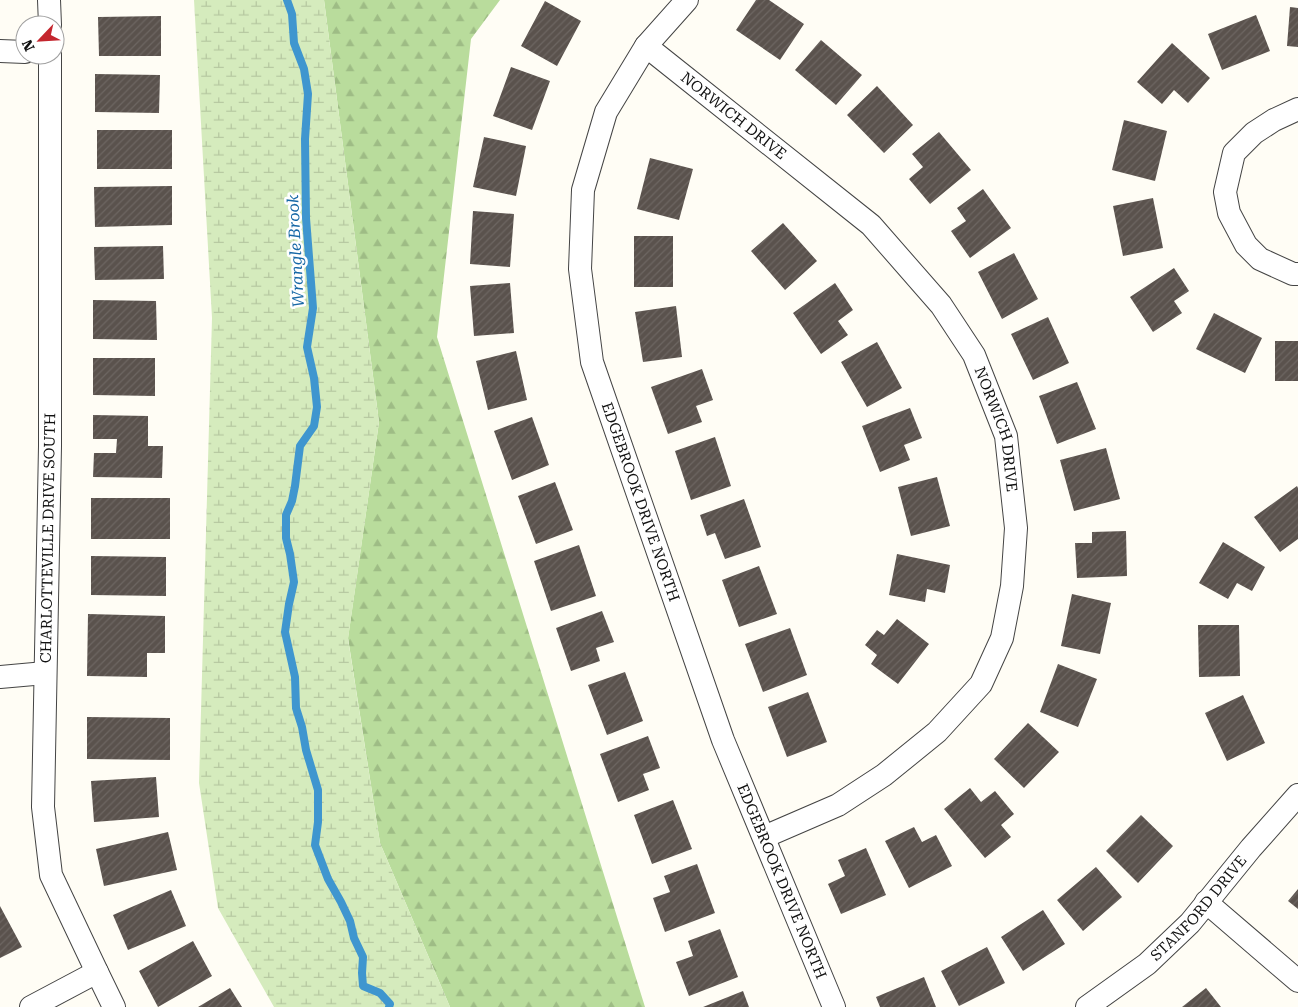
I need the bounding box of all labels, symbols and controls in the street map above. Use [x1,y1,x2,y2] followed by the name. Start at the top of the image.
[15,15,65,65] north arrow
[19,37,38,54] text: N
[677,68,790,163] street label: NORWICH DRIVE
[283,194,308,308] water label: Wrangle Brook
[971,364,1021,493] street label: NORWICH DRIVE
[598,400,683,604] street label: EDGEBROOK DRIVE NORTH
[37,413,59,663] street label: CHARLOTTEVILLE DRIVE SOUTH
[733,781,830,982] street label: EDGEBROOK DRIVE NORTH
[1147,852,1250,965] street label: STANFORD DRIVE

